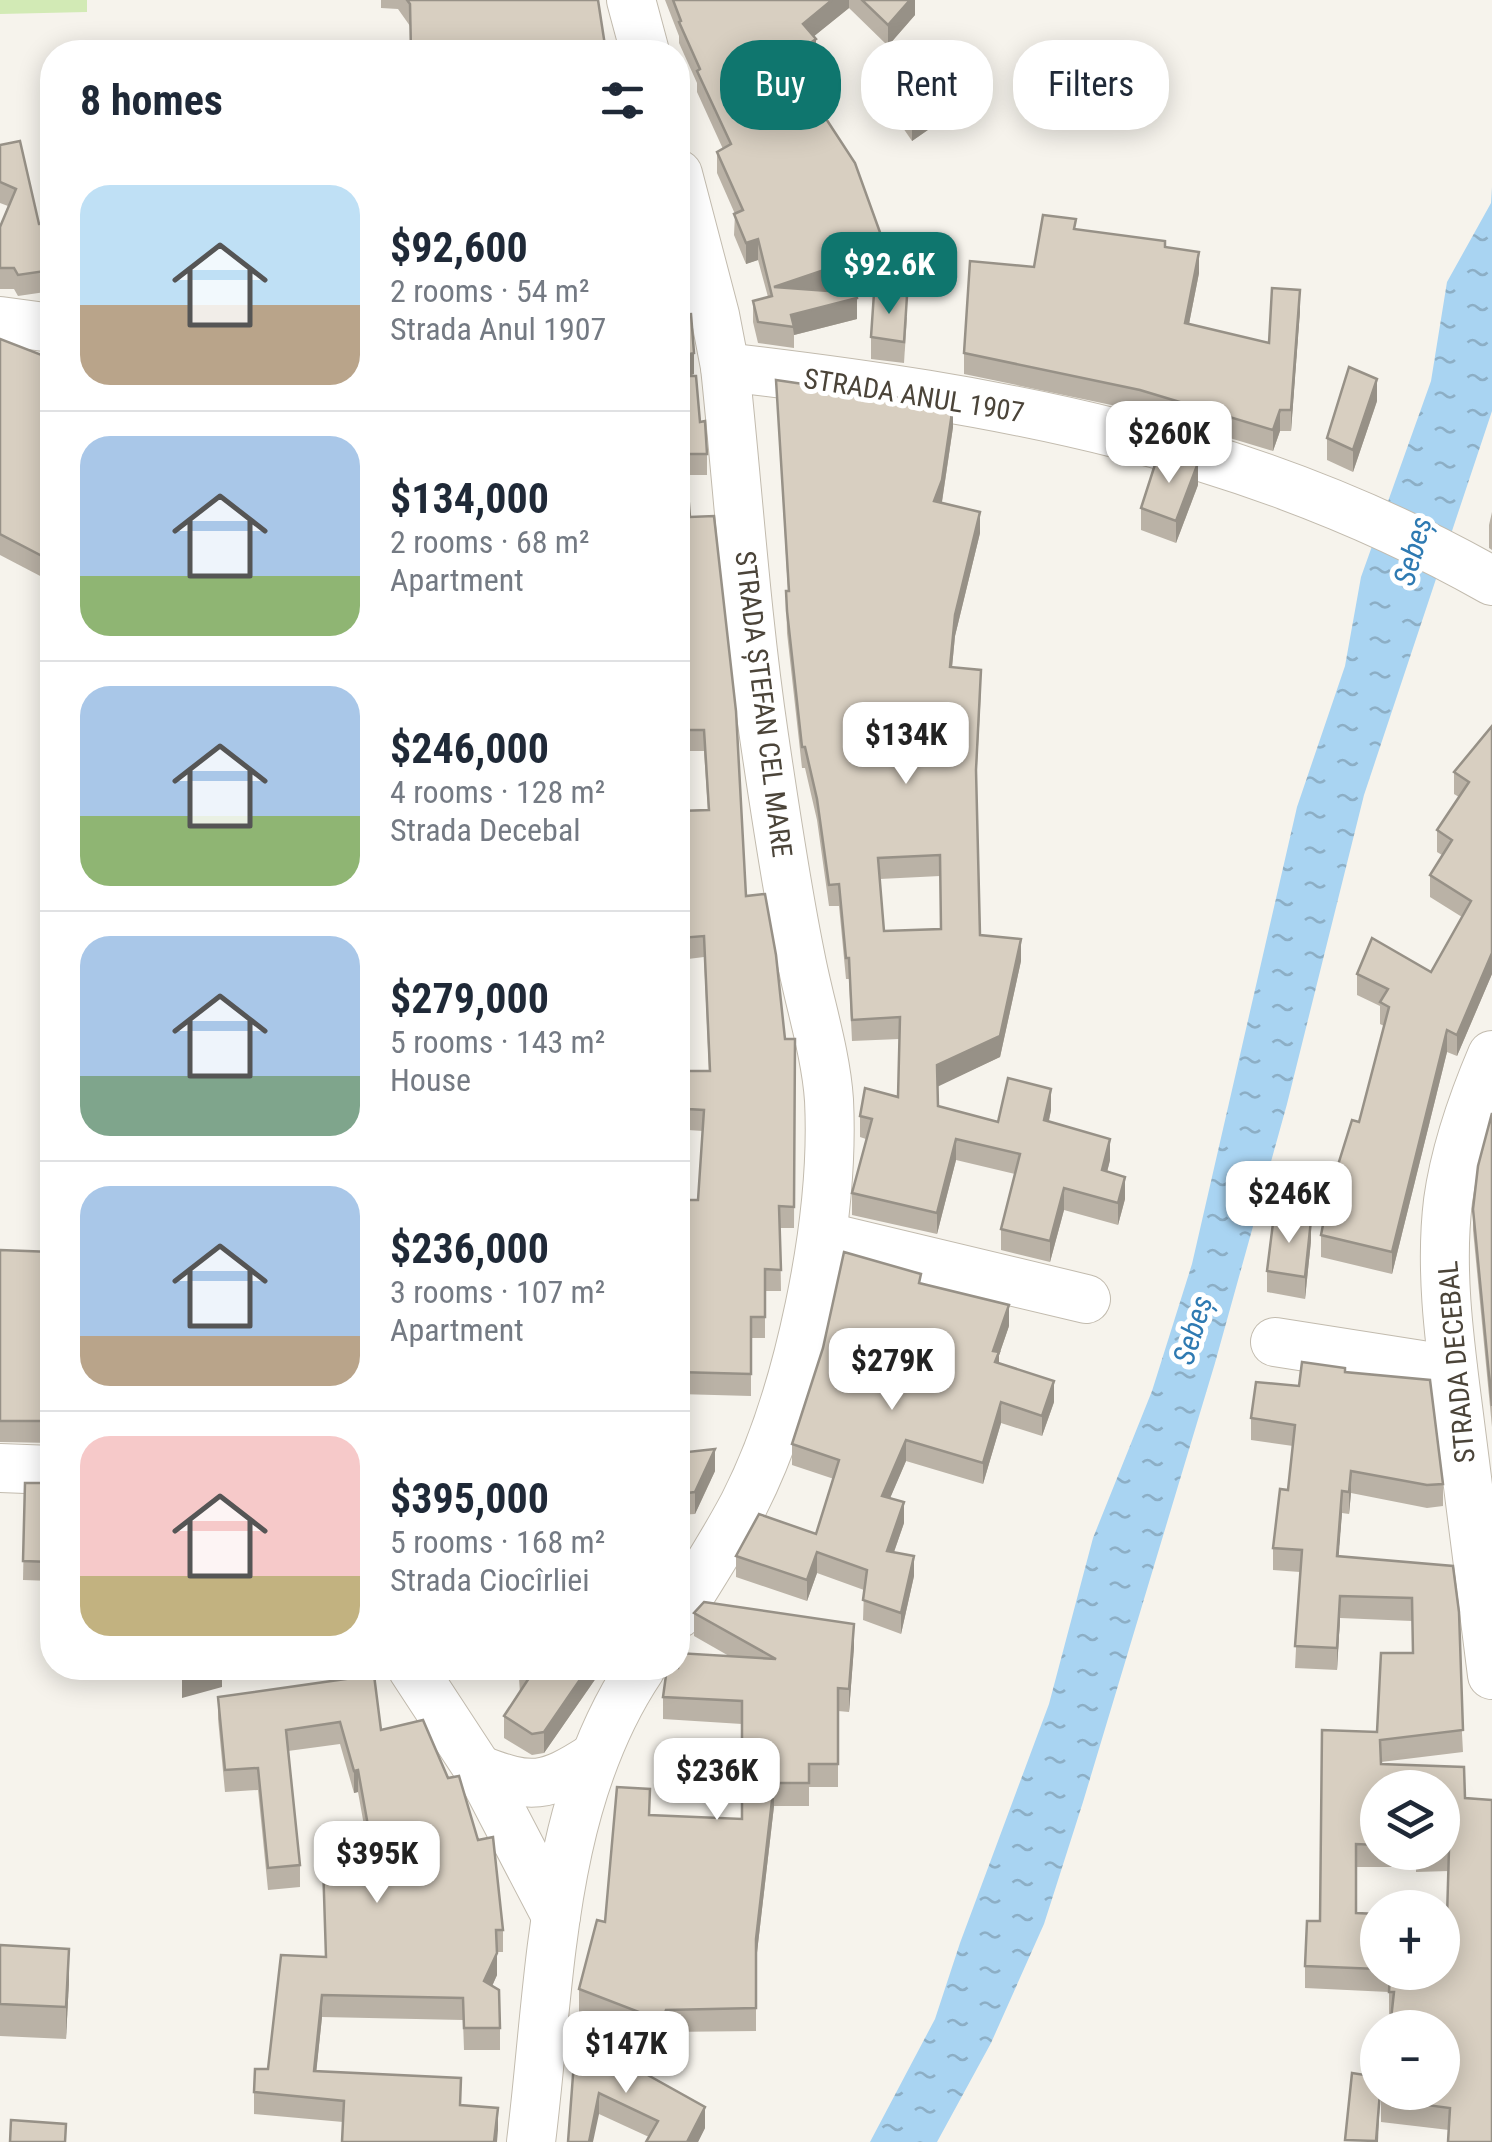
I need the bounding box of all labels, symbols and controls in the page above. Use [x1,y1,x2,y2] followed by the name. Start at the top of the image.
[720,40,841,130] chip: Buy
[861,40,993,130] chip: Rent
[1013,40,1169,130] chip: Filters
[595,73,650,128] icon: filters
[80,76,223,125] text: 8 homes
[390,223,528,272] text: $92,600
[160,225,280,345] icon: home
[808,232,970,317] pin: $92.6K
[843,245,935,283] text: $92.6K
[390,272,589,310] text: 2 rooms · 54 m²
[390,310,606,348] text: Strada Anul 1907
[801,362,1026,429] street label: STRADA ANUL 1907
[1099,401,1239,486] pin: $260K
[1128,414,1210,452] text: $260K
[390,474,549,523] text: $134,000
[160,476,280,596] icon: home
[1386,512,1440,590] water label: Sebeș
[390,523,589,561] text: 2 rooms · 68 m²
[728,549,799,859] street label: STRADA ȘTEFAN CEL MARE
[390,561,524,599] text: Apartment
[836,702,976,787] pin: $134K
[865,715,947,753] text: $134K
[390,724,549,773] text: $246,000
[160,726,280,846] icon: home
[390,773,605,811] text: 4 rooms · 128 m²
[390,811,581,849] text: Strada Decebal
[390,974,549,1023] text: $279,000
[160,976,280,1096] icon: home
[390,1023,605,1061] text: 5 rooms · 143 m²
[390,1061,471,1099] text: House
[1219,1161,1359,1246] pin: $246K
[1248,1174,1330,1212] text: $246K
[390,1224,549,1273] text: $236,000
[160,1226,280,1346] icon: home
[1431,1259,1482,1464] street label: STRADA DECEBAL
[390,1273,605,1311] text: 3 rooms · 107 m²
[1166,1291,1220,1369] water label: Sebeș
[390,1311,524,1349] text: Apartment
[822,1328,962,1413] pin: $279K
[851,1341,933,1379] text: $279K
[390,1474,549,1523] text: $395,000
[160,1476,280,1596] icon: home
[390,1523,605,1561] text: 5 rooms · 168 m²
[390,1561,590,1599] text: Strada Ciocîrliei
[647,1738,787,1823] pin: $236K
[676,1751,758,1789] text: $236K
[1360,1770,1460,2110] map controls
[1360,1770,1460,1870] button: layers
[307,1821,447,1906] pin: $395K
[336,1834,418,1872] text: $395K
[1360,1890,1460,1990] button: +
[1360,2010,1460,2110] button: −
[556,2011,696,2096] pin: $147K
[585,2024,667,2062] text: $147K

